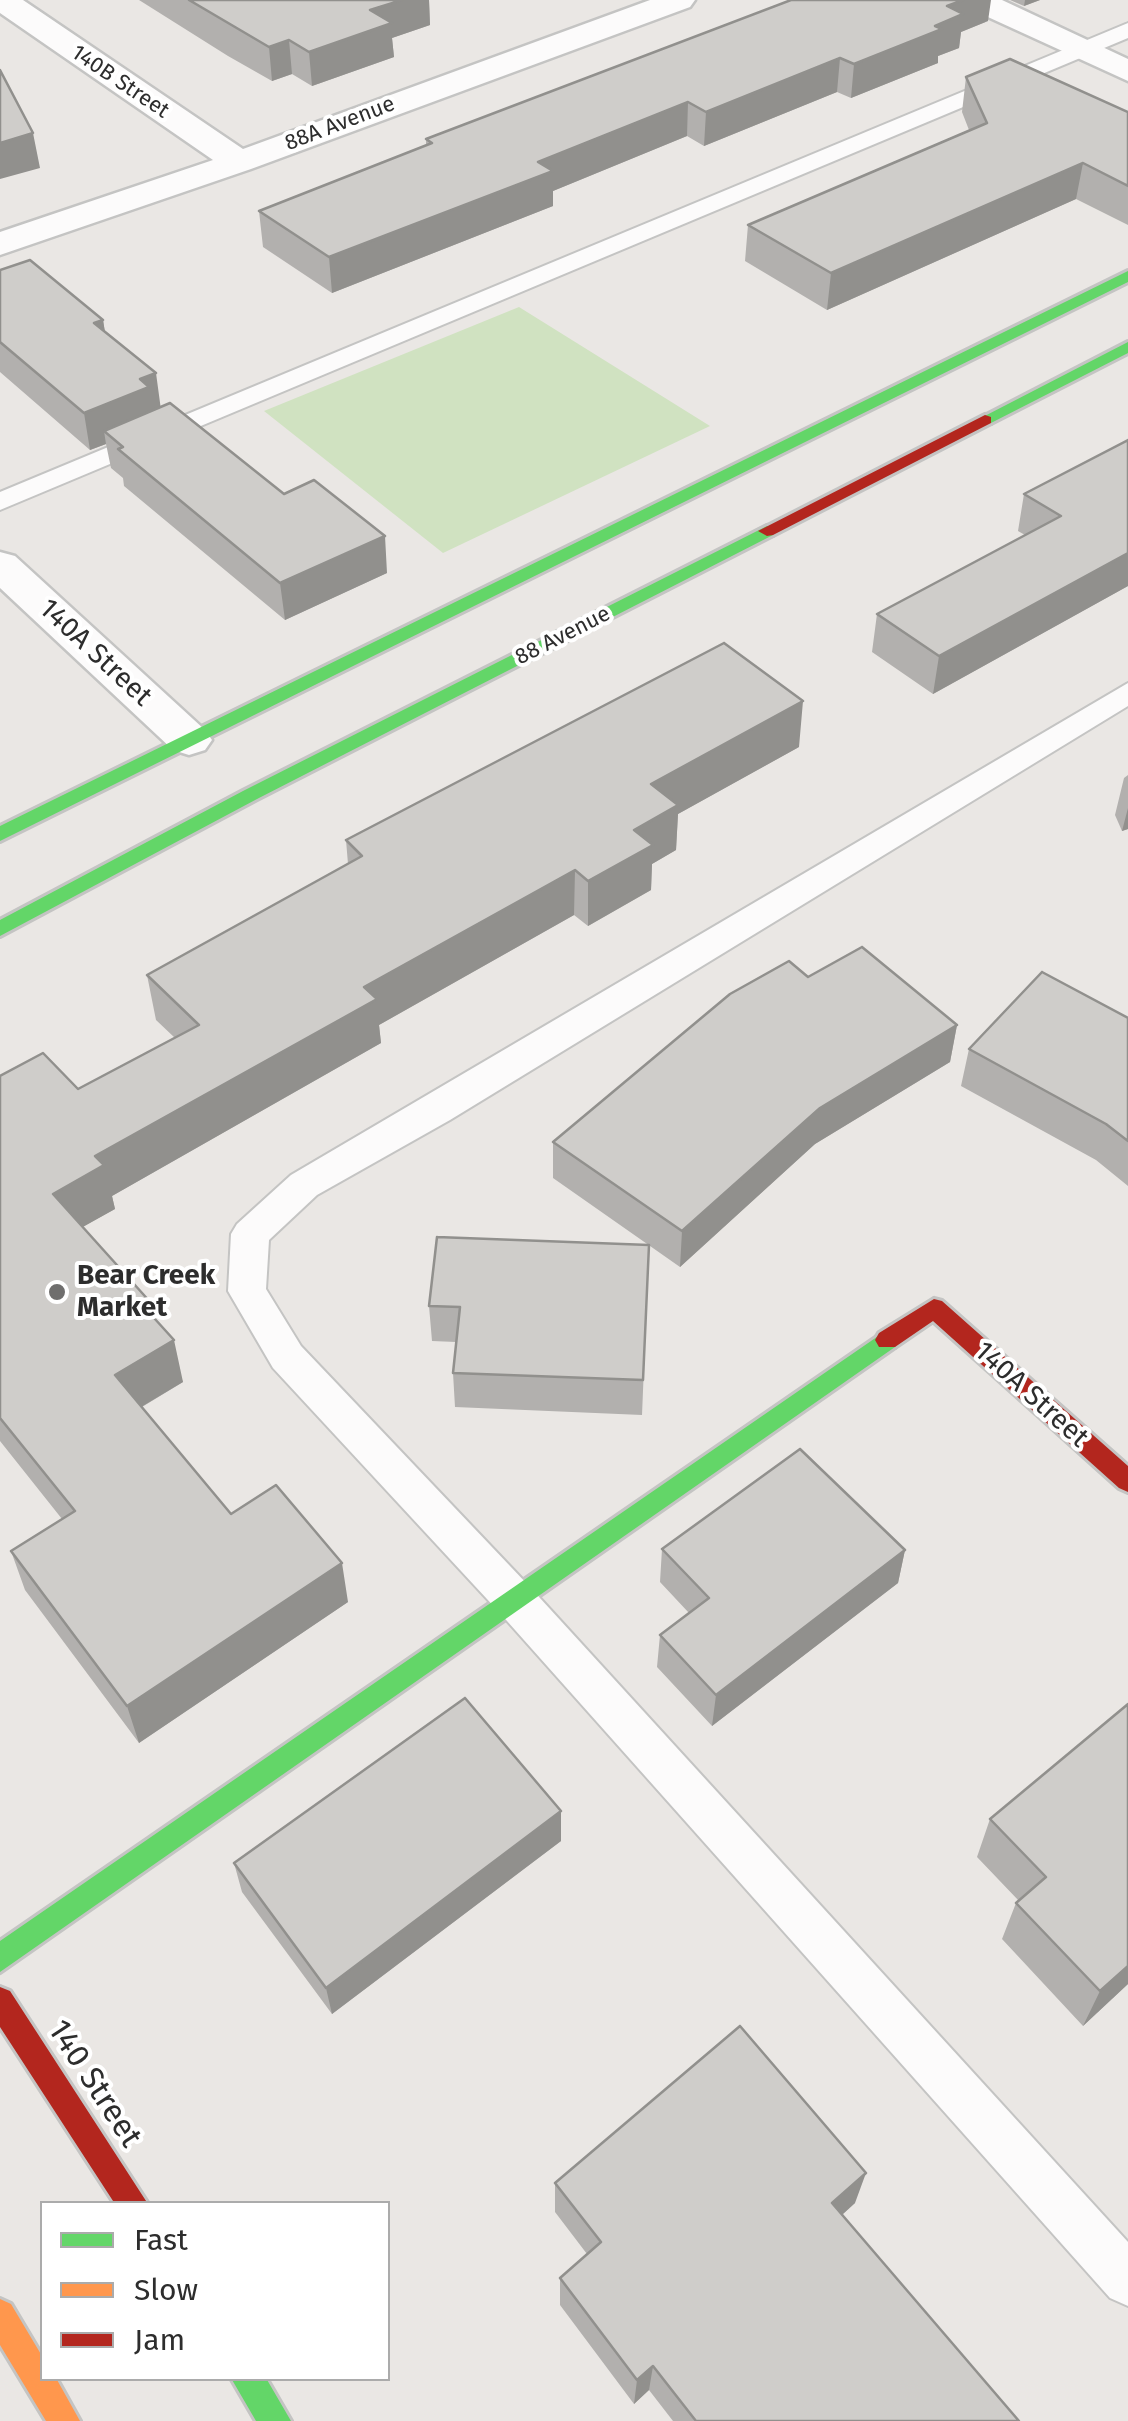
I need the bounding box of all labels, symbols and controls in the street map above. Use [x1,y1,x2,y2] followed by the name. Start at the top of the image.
[66,40,174,124] street label: 140B Street
[281,91,399,157] street label: 88A Avenue
[32,592,158,714] street label: 140A Street
[511,601,615,671] street label: 88 Avenue
[77,1259,215,1325] place label: Bear Creek Market
[46,1281,68,1303] marker: Bear Creek Market
[967,1335,1095,1455] street label: 140A Street
[39,2013,149,2155] street label: 140 Street
[40,2201,390,2381] legend
[134,2222,188,2258] text: Fast
[134,2272,198,2308] text: Slow
[134,2322,185,2358] text: Jam

